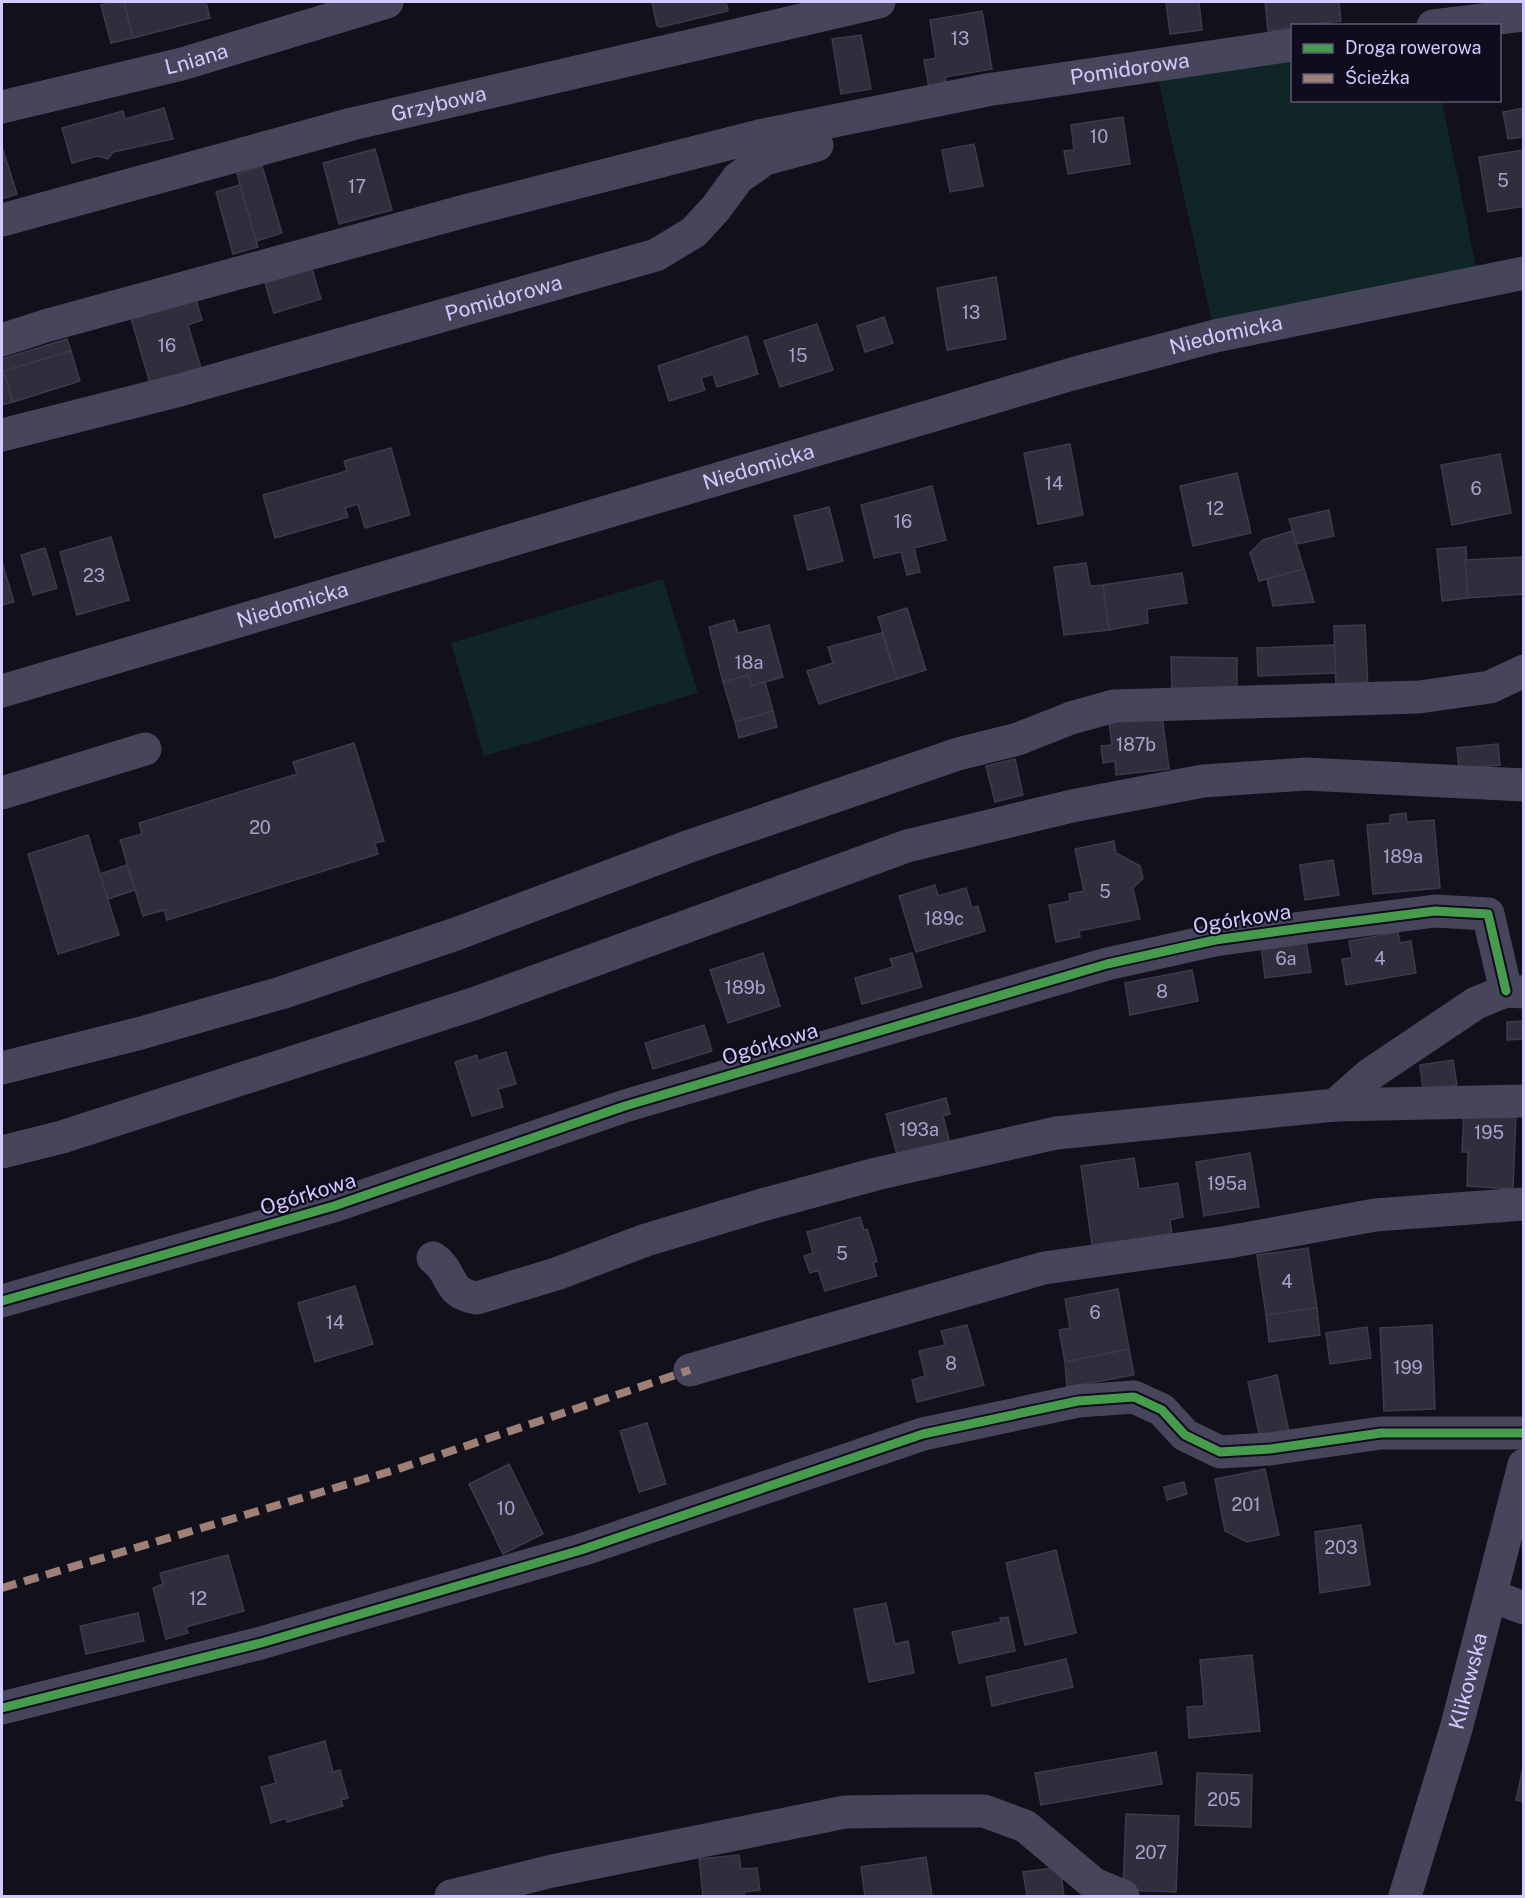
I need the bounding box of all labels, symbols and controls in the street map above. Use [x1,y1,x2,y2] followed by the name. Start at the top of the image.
[1291,24,1501,102] legend
[951,28,969,49] house number: 13
[1345,37,1481,58] text: Droga rowerowa
[162,38,231,80] street label: Lniana
[1068,47,1191,90] street label: Pomidorowa
[1345,66,1410,88] text: Ścieżka
[389,80,489,127] street label: Grzybowa
[1090,126,1108,147] house number: 10
[1497,170,1509,191] house number: 5
[348,176,366,197] house number: 17
[442,269,565,326] street label: Pomidorowa
[962,302,980,323] house number: 13
[1167,310,1285,360] street label: Niedomicka
[158,335,176,356] house number: 16
[789,345,807,366] house number: 15
[700,438,817,495] street label: Niedomicka
[1045,473,1063,494] house number: 14
[1470,478,1482,499] house number: 6
[1206,498,1224,519] house number: 12
[894,511,912,532] house number: 16
[83,565,105,586] house number: 23
[234,576,351,633] street label: Niedomicka
[735,652,763,673] house number: 18a
[1116,734,1156,755] house number: 187b
[249,817,271,838] house number: 20
[1383,846,1423,867] house number: 189a
[1099,881,1111,902] house number: 5
[1191,898,1293,939] street label: Ogórkowa
[924,908,964,929] house number: 189c
[1275,948,1297,969] house number: 6a
[1374,948,1386,969] house number: 4
[725,977,765,998] house number: 189b
[1156,981,1168,1002] house number: 8
[719,1017,821,1070] street label: Ogórkowa
[899,1119,939,1140] house number: 193a
[1474,1122,1504,1143] house number: 195
[257,1167,359,1220] street label: Ogórkowa
[1207,1173,1247,1194] house number: 195a
[836,1243,848,1264] house number: 5
[1281,1271,1293,1292] house number: 4
[1089,1302,1101,1323] house number: 6
[326,1312,344,1333] house number: 14
[945,1353,957,1374] house number: 8
[1393,1357,1423,1378] house number: 199
[1231,1494,1261,1515] house number: 201
[497,1498,515,1519] house number: 10
[1325,1537,1357,1558] house number: 203
[189,1588,207,1609] house number: 12
[1443,1630,1492,1732] street label: Klikowska
[1207,1789,1241,1810] house number: 205
[1135,1842,1167,1863] house number: 207

